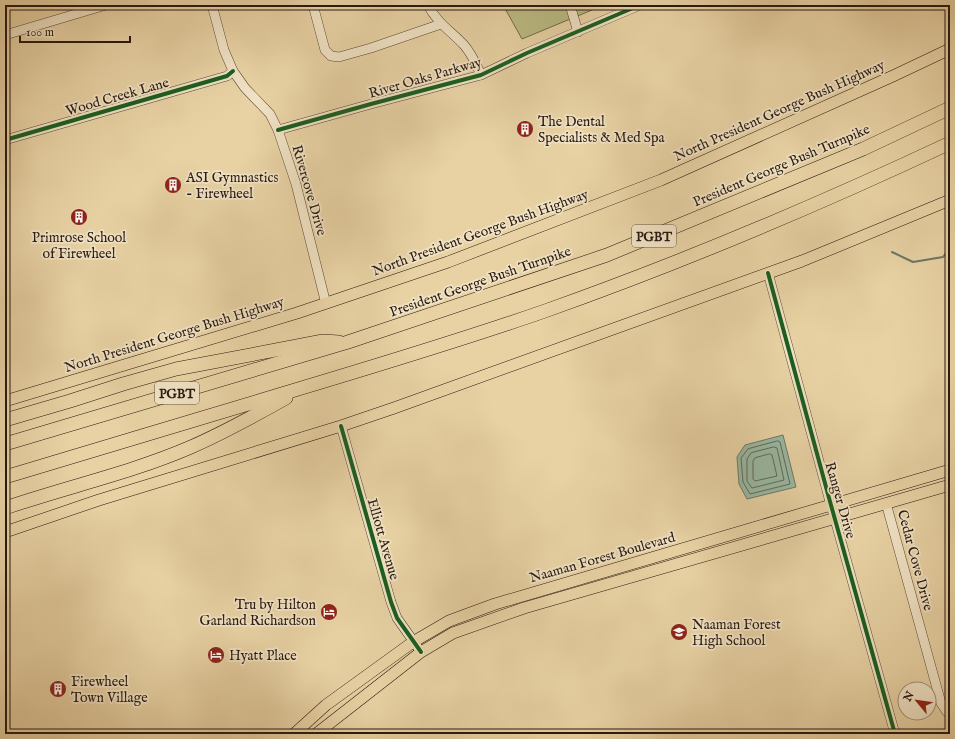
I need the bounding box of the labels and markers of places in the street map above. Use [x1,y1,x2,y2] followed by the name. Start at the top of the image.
[538,113,666,147] place label: The Dental Specialists & Med Spa
[515,119,535,139] building icon: The Dental Specialists & Med Spa
[185,169,278,203] place label: ASI Gymnastics - Firewheel
[163,175,183,195] building icon: ASI Gymnastics - Firewheel
[69,207,89,227] building icon: Primrose School of Firewheel
[32,229,126,263] place label: Primrose School of Firewheel
[200,596,317,630] place label: Tru by Hilton Garland Richardson
[319,602,339,622] hotel icon: Tru by Hilton Garland Richardson
[692,616,781,650] place label: Naaman Forest High School
[669,622,689,642] school or university icon: Naaman Forest High School
[206,645,226,665] hotel icon: Hyatt Place
[229,647,297,665] place label: Hyatt Place
[71,673,148,707] place label: Firewheel Town Village
[48,679,68,699] building icon: Firewheel Town Village

